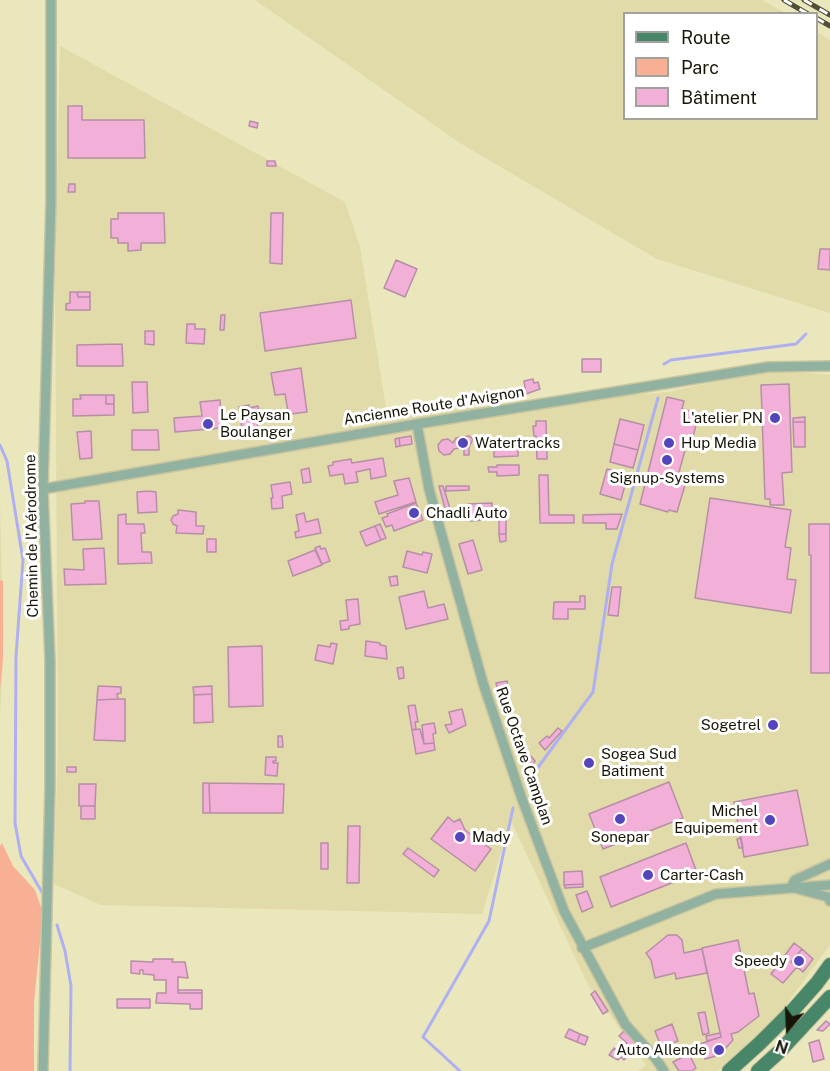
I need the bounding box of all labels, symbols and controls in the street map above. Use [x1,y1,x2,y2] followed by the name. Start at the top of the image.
[623,12,818,120] legend
[681,27,730,48] text: Route
[681,57,719,78] text: Parc
[681,87,757,108] text: Bâtiment
[342,383,526,429] street label: Ancienne Route d'Avignon
[220,406,292,441] place label: Le Paysan Boulanger
[682,409,763,427] place label: L'atelier PN
[768,411,782,425] marker: L'atelier PN
[201,417,215,431] marker: Le Paysan Boulanger
[475,434,560,452] place label: Watertracks
[681,434,757,452] place label: Hup Media
[456,436,470,450] marker: Watertracks
[662,436,676,450] marker: Hup Media
[660,453,674,467] marker: Signup-Systems
[22,454,42,618] street label: Chemin de l'Aérodrome
[609,469,725,487] place label: Signup-Systems
[426,504,507,522] place label: Chadli Auto
[407,506,421,520] marker: Chadli Auto
[492,685,556,827] street label: Rue Octave Camplan
[701,716,761,734] place label: Sogetrel
[766,718,780,732] marker: Sogetrel
[601,745,677,780] place label: Sogea Sud Batiment
[582,756,596,770] marker: Sogea Sud Batiment
[674,802,758,837] place label: Michel Equipement
[613,812,627,826] marker: Sonepar
[763,813,777,827] marker: Michel Equipement
[472,828,511,846] place label: Mady
[591,828,649,846] place label: Sonepar
[453,830,467,844] marker: Mady
[660,866,744,884] place label: Carter-Cash
[641,868,655,882] marker: Carter-Cash
[734,952,787,970] place label: Speedy
[792,954,806,968] marker: Speedy
[758,999,818,1059] north arrow
[773,1035,791,1058] text: N
[616,1041,707,1059] place label: Auto Allende
[712,1043,726,1057] marker: Auto Allende

